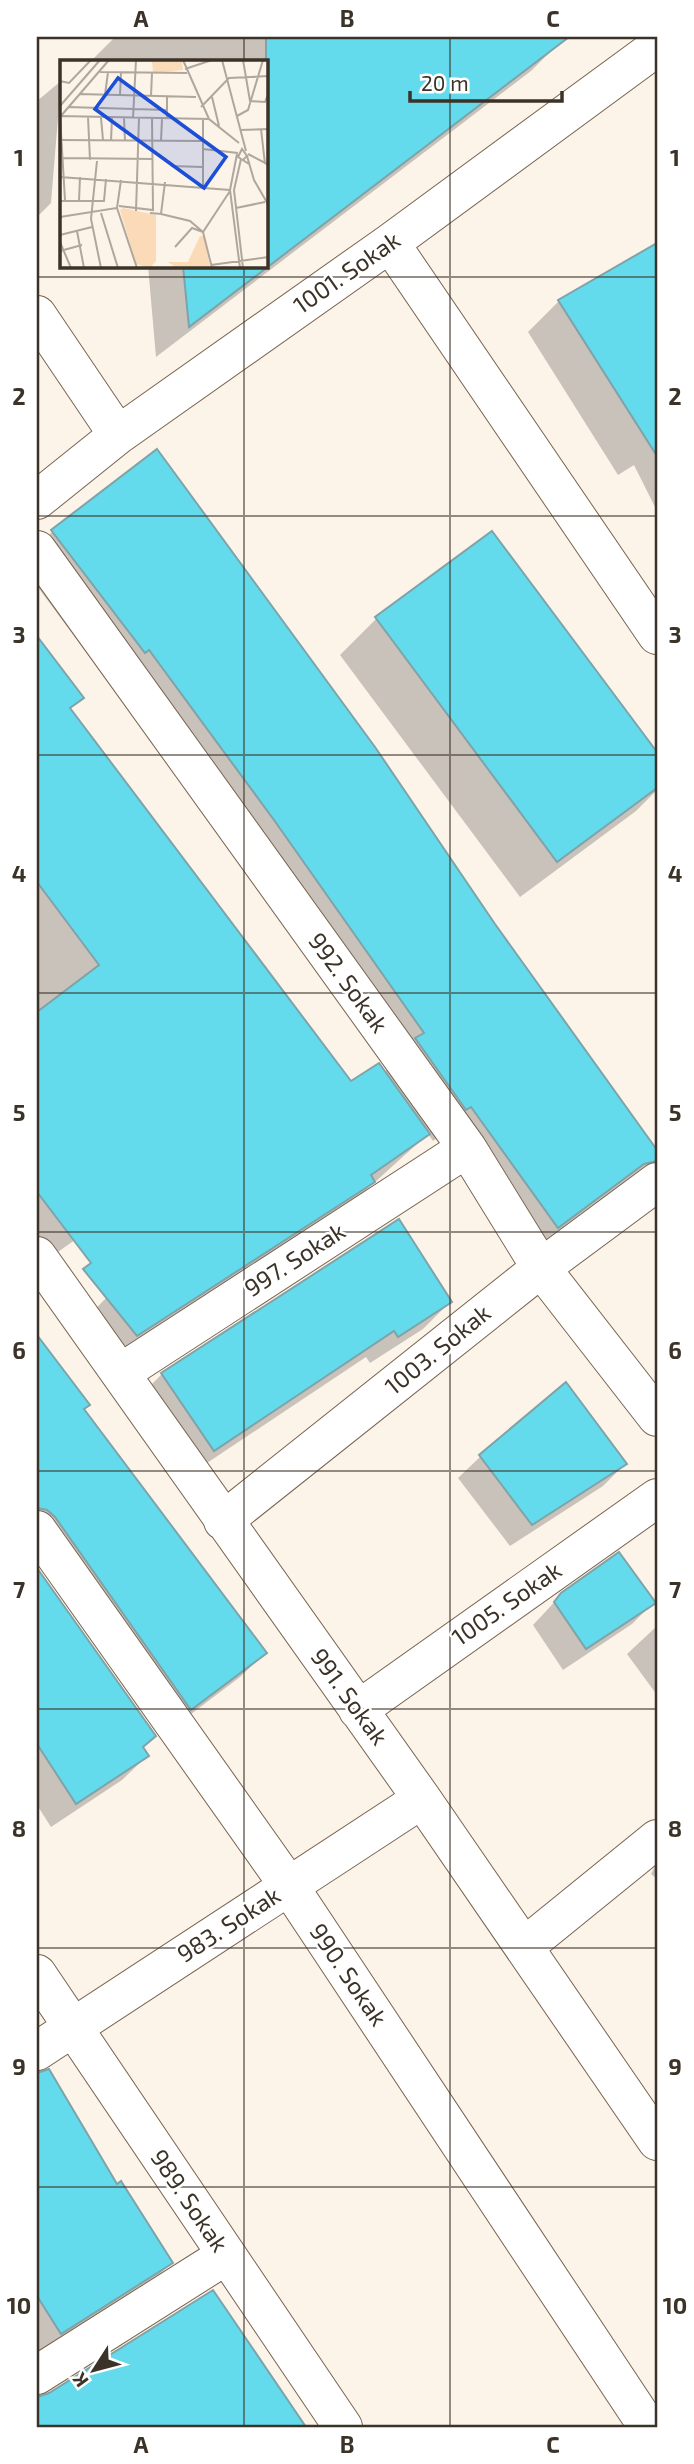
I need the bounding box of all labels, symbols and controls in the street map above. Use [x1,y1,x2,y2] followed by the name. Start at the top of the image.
[133,4,149,32] text: A
[340,4,354,32] text: B
[546,4,560,32] text: C
[60,60,268,268] inset map
[410,60,563,104] scale bar
[421,70,469,95] text: 20 m
[14,143,24,171] text: 1
[670,143,680,171] text: 1
[287,224,405,319] street label: 1001. Sokak
[12,382,26,410] text: 2
[668,382,682,410] text: 2
[12,620,26,648] text: 3
[668,620,682,648] text: 3
[12,859,26,887] text: 4
[668,859,682,887] text: 4
[303,926,395,1038] street label: 992. Sokak
[13,1098,25,1126] text: 5
[669,1098,681,1126] text: 5
[238,1215,350,1302] street label: 997. Sokak
[378,1297,496,1400] street label: 1003. Sokak
[12,1336,26,1364] text: 6
[668,1336,682,1364] text: 6
[446,1554,566,1651] street label: 1005. Sokak
[13,1575,25,1603] text: 7
[669,1575,681,1603] text: 7
[305,1642,395,1750] street label: 991. Sokak
[12,1814,26,1842] text: 8
[668,1814,682,1842] text: 8
[171,1880,285,1968] street label: 983. Sokak
[304,1917,394,2031] street label: 990. Sokak
[12,2052,26,2080] text: 9
[668,2052,682,2080] text: 9
[145,2143,235,2257] street label: 989. Sokak
[7,2291,31,2319] text: 10
[663,2291,687,2319] text: 10
[60,2334,130,2404] north arrow
[67,2369,93,2392] text: K
[133,2430,149,2458] text: A
[340,2430,354,2458] text: B
[546,2430,560,2458] text: C

